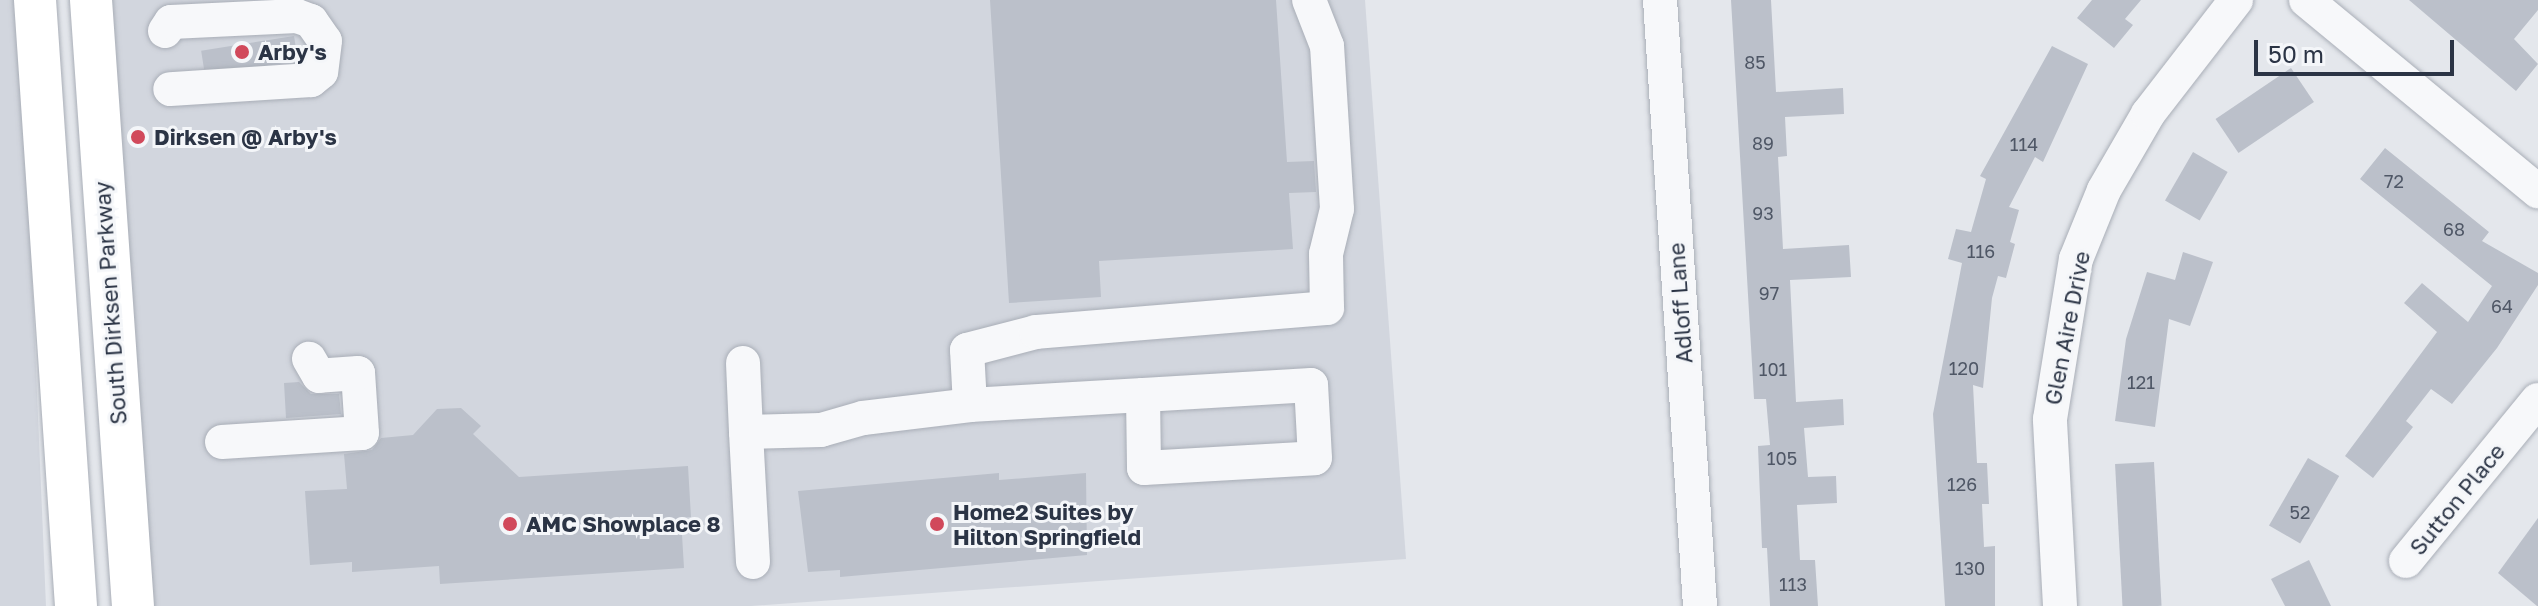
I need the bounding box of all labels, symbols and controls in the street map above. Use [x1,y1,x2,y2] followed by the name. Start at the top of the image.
[2258,24,2458,74] scale bar
[258,39,327,65] place label: Arby's
[2268,39,2324,68] text: 50 m
[233,43,251,61] marker: Arby's
[1744,51,1766,73] house number: 85
[154,124,337,150] place label: Dirksen @ Arby's
[129,128,147,146] marker: Dirksen @ Arby's
[1752,132,1774,154] house number: 89
[2010,133,2038,155] house number: 114
[2384,170,2404,192] house number: 72
[88,181,132,425] street label: South Dirksen Parkway
[1752,202,1774,224] house number: 93
[2443,218,2465,240] house number: 68
[1967,240,1995,262] house number: 116
[1663,242,1697,364] street label: Adloff Lane
[2039,249,2095,407] street label: Glen Aire Drive
[1759,282,1779,304] house number: 97
[2491,295,2513,317] house number: 64
[1949,357,1979,379] house number: 120
[1759,358,1787,380] house number: 101
[2127,371,2155,393] house number: 121
[2404,438,2510,560] street label: Sutton Place
[1767,447,1797,469] house number: 105
[1947,473,1977,495] house number: 126
[953,498,1141,550] place label: Home2 Suites by Hilton Springfield
[2290,501,2310,523] house number: 52
[526,511,721,537] place label: AMC Showplace 8
[501,515,519,533] marker: AMC Showplace 8
[928,515,946,533] marker: Home2 Suites by Hilton Springfield
[1955,557,1985,579] house number: 130
[1779,573,1807,595] house number: 113

